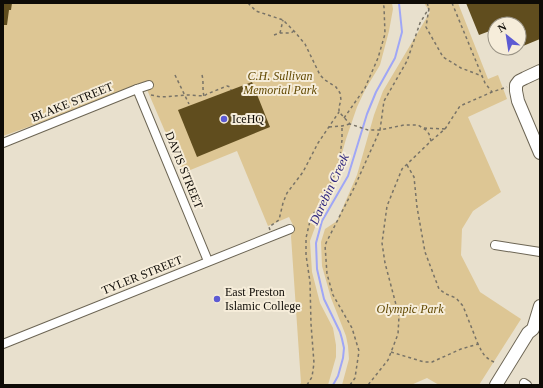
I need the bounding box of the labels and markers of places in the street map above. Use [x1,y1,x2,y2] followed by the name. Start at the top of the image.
[232,112,264,126] place label: IceHQ
[219,114,229,124] marker: IceHQ
[225,285,301,313] place label: East Preston Islamic College
[212,294,222,304] marker: East Preston Islamic College

